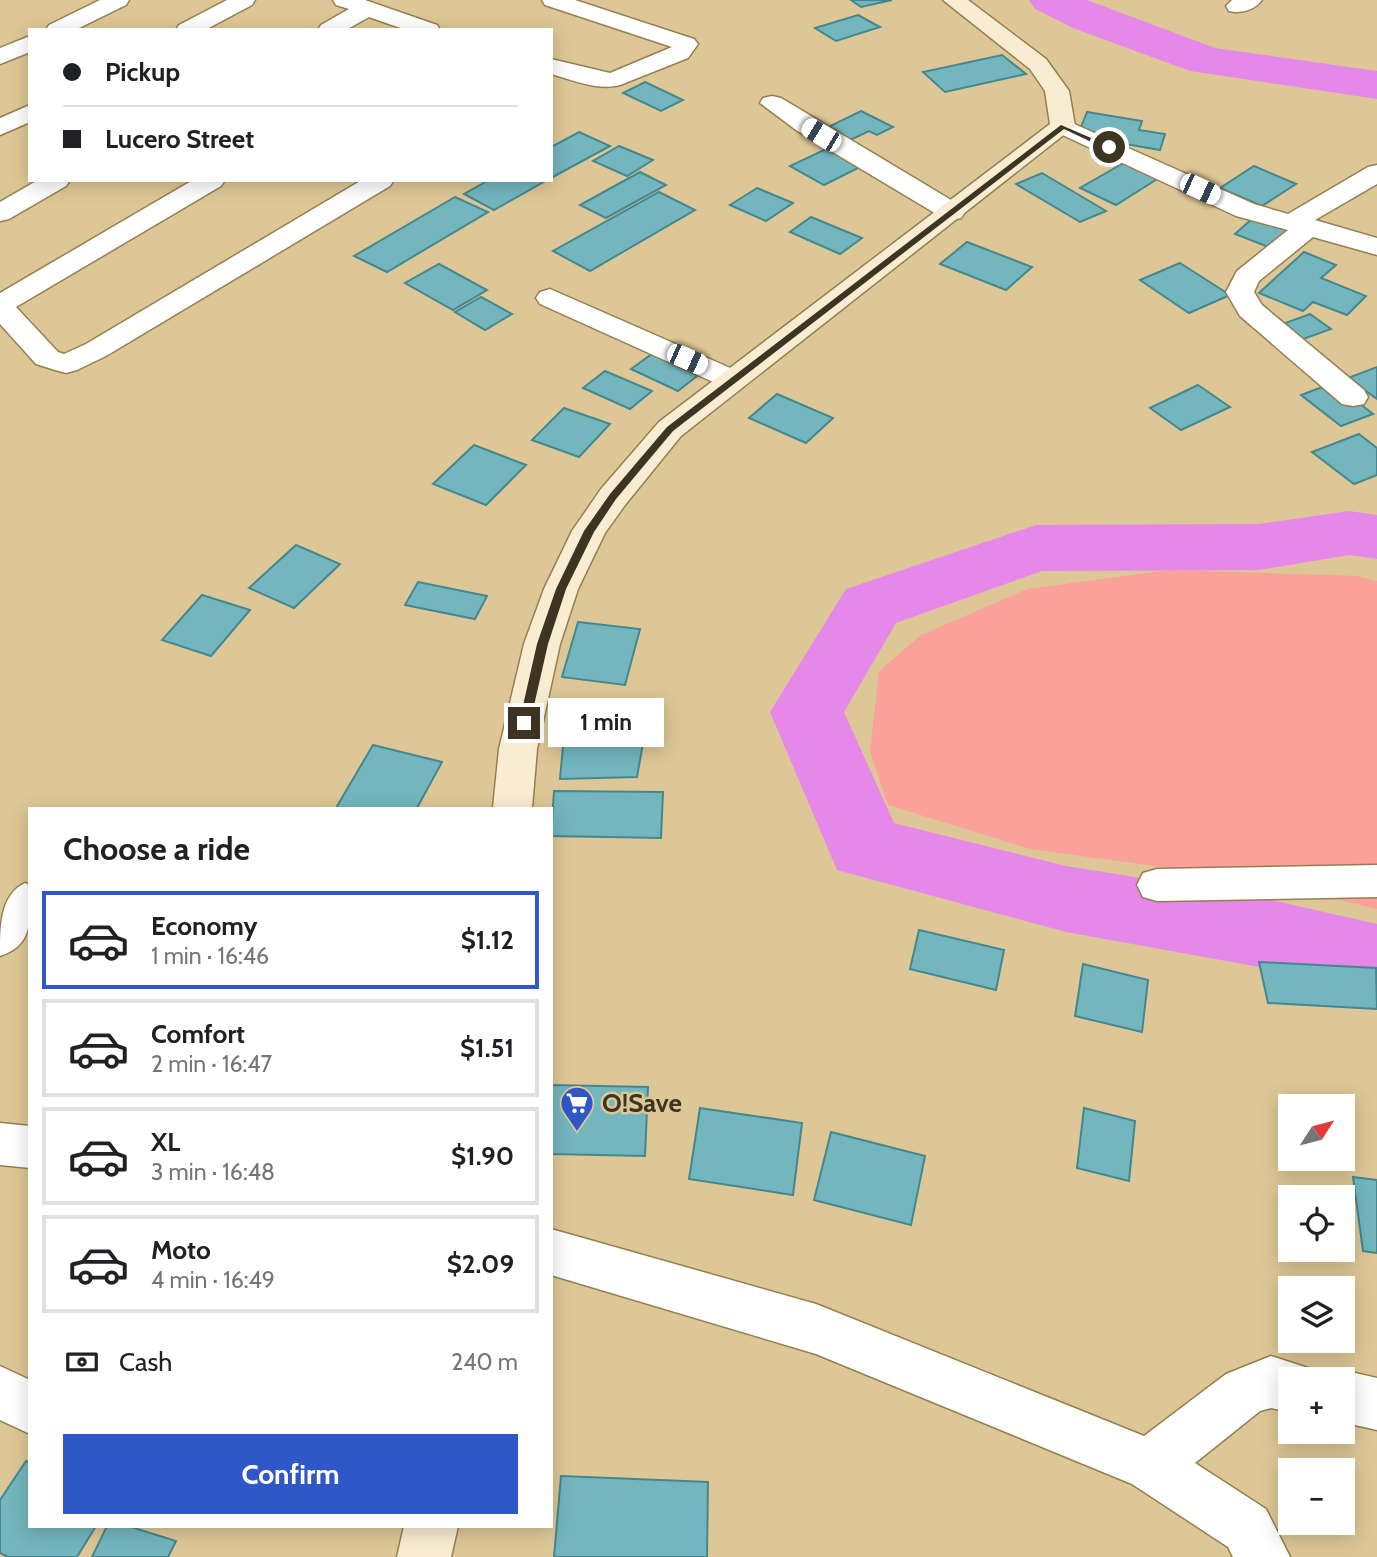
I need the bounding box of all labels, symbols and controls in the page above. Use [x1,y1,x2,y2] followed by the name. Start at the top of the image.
[105,56,180,88] text: Pickup
[798,115,845,155] car
[105,123,254,155] text: Lucero Street
[1093,131,1125,163] route start
[1177,171,1224,207] car
[664,341,711,377] car
[548,698,664,748] callout: 1 min
[508,707,540,739] route end
[580,708,632,736] text: 1 min
[63,829,250,868] text: Choose a ride
[67,909,130,972] icon: car
[151,910,257,942] text: Economy
[461,924,514,956] text: $1.12
[151,942,269,970] text: 1 min · 16:46
[67,1017,130,1080] icon: car
[151,1018,245,1050] text: Comfort
[460,1032,514,1064] text: $1.51
[151,1050,272,1078] text: 2 min · 16:47
[558,1084,596,1133] supermarket icon: O!Save
[602,1087,682,1119] place label: O!Save
[1278,1094,1354,1171] north arrow
[1278,1094,1355,1535] map controls
[67,1125,130,1188] icon: car
[151,1126,180,1158] text: XL
[451,1140,514,1172] text: $1.90
[151,1158,275,1186] text: 3 min · 16:48
[1278,1185,1355,1262] button: locate
[67,1233,130,1296] icon: car
[151,1234,211,1266] text: Moto
[447,1248,514,1280] text: $2.09
[151,1266,275,1294] text: 4 min · 16:49
[1278,1276,1355,1353] button: layers
[63,1343,101,1381] icon: cash
[119,1346,172,1378] text: Cash
[451,1348,518,1376] text: 240 m
[1278,1367,1355,1444] button: +
[63,1434,518,1514] button: Confirm
[1278,1458,1355,1535] button: −

